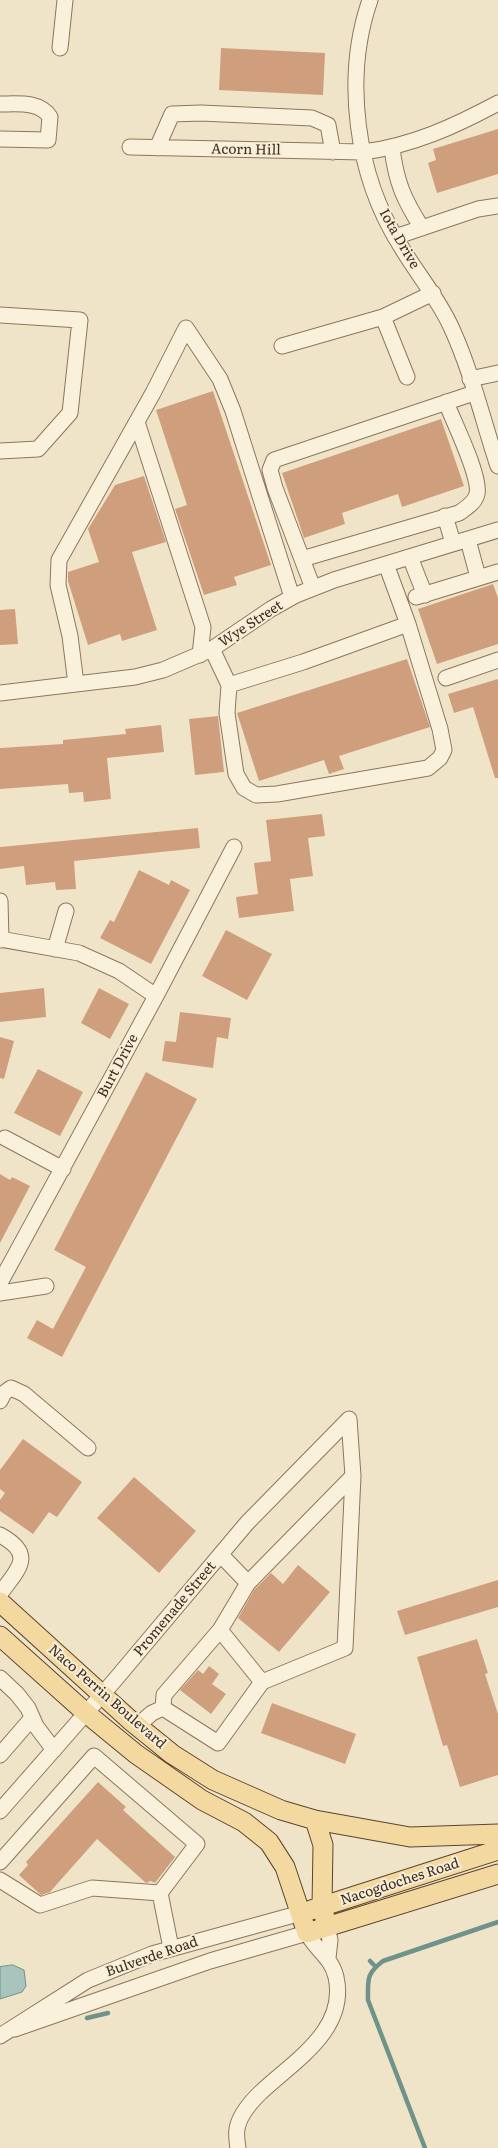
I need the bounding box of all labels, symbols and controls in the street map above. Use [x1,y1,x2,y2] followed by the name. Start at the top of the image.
[211,141,281,159] street label: Acorn Hill
[375,206,423,272] street label: Iota Drive
[216,597,286,651] street label: Wye Street
[94,1031,142,1101] street label: Burt Drive
[130,1558,220,1660] street label: Promenade Street
[45,1641,169,1753] street label: Naco Perrin Boulevard
[338,1855,462,1909] street label: Nacogdoches Road
[104,1933,200,1981] street label: Bulverde Road

